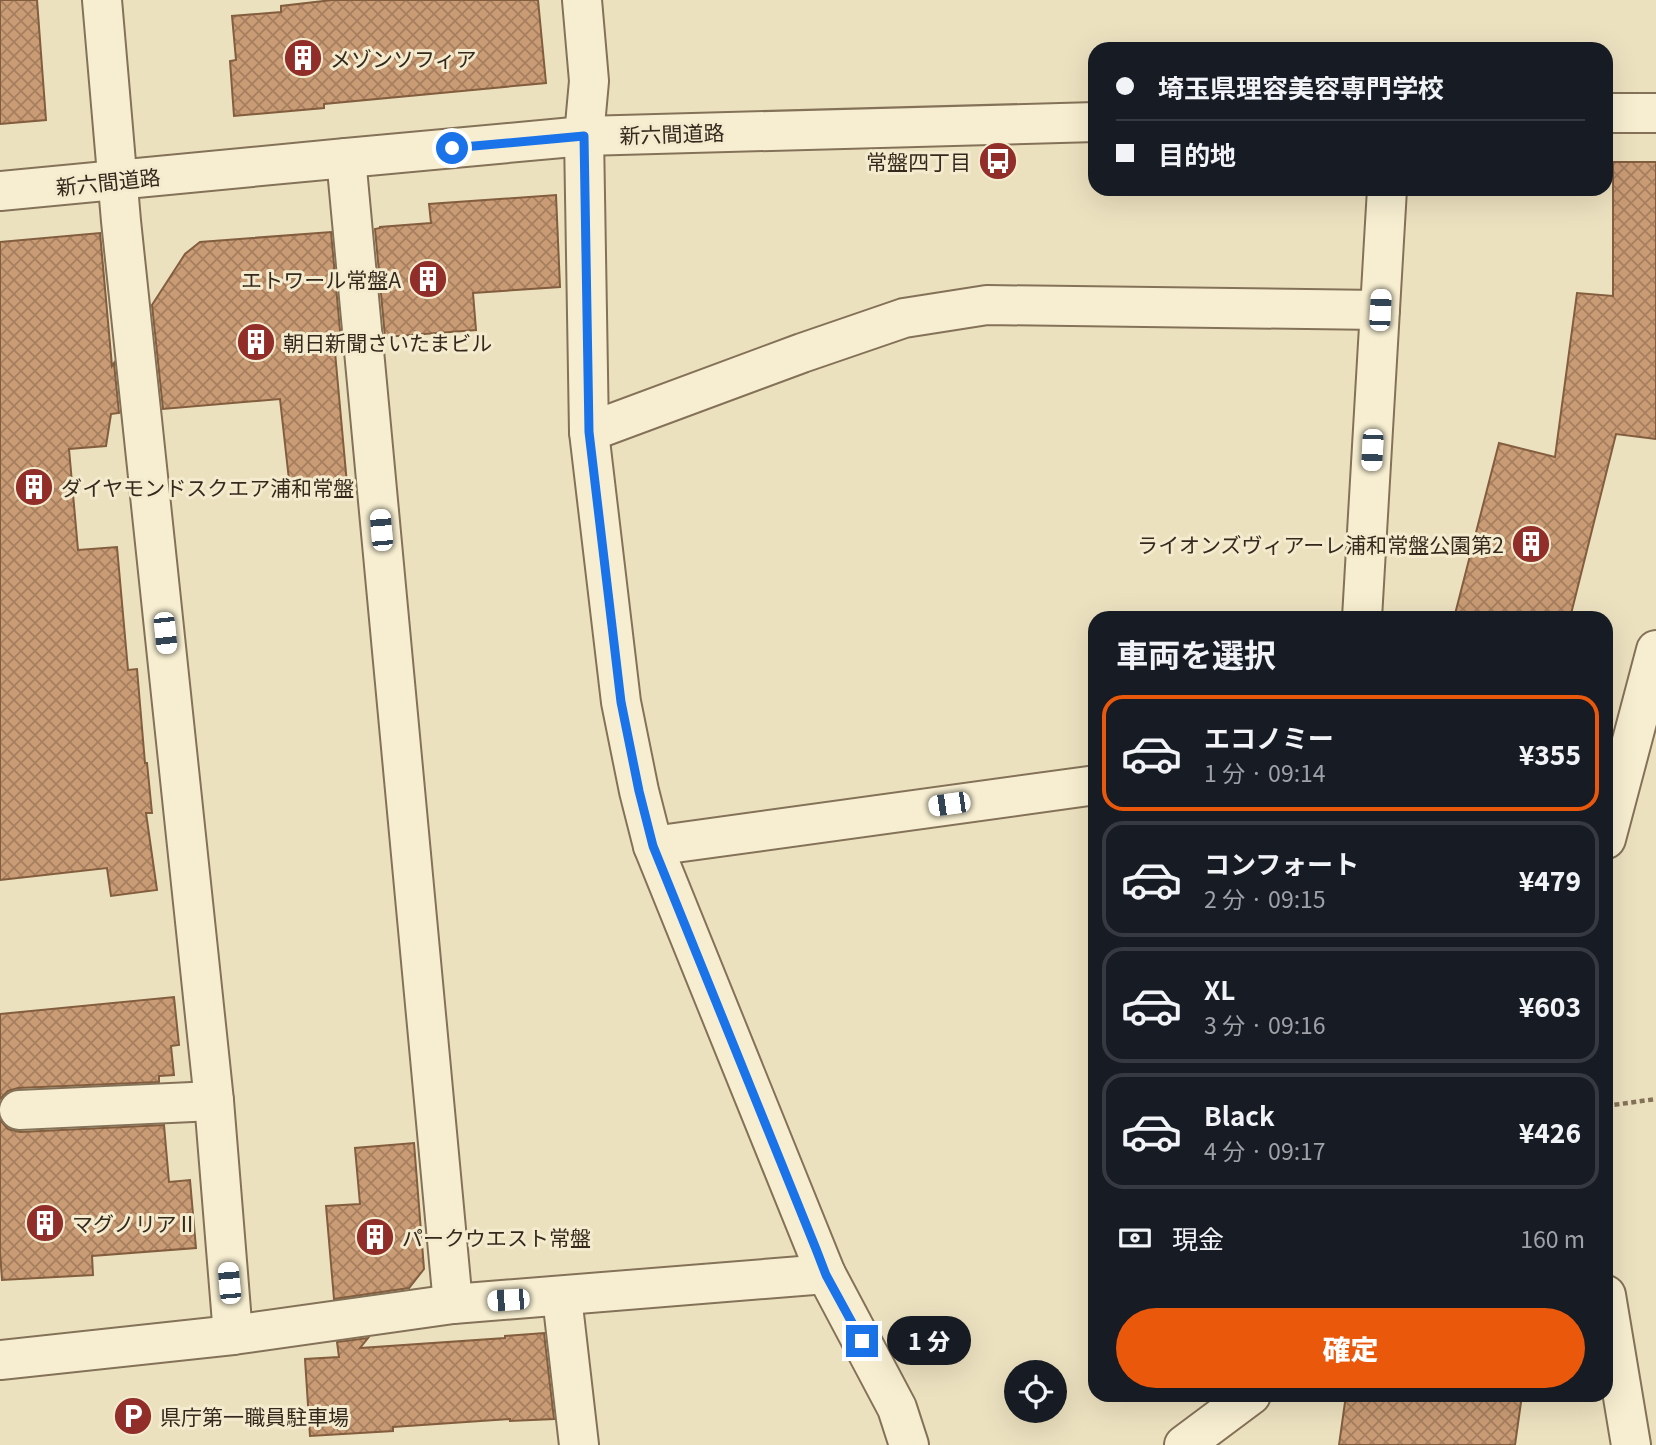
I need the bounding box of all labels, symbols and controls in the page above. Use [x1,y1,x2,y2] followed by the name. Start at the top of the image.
[282,37,324,79] building icon: メゾンソフィア
[330,43,477,73] place label: メゾンソフィア
[1158,68,1444,105] text: 埼玉県理容美容専門学校
[619,116,725,150] street label: 新六間道路
[436,132,468,164] route start
[1158,135,1236,172] text: 目的地
[977,140,1019,182] bus stop icon: 常盤四丁目
[866,146,971,176] place label: 常盤四丁目
[54,161,162,201] street label: 新六間道路
[407,258,449,300] building icon: エトワール常盤A
[241,264,401,294] place label: エトワール常盤A
[1369,288,1392,332] car
[235,321,277,363] building icon: 朝日新聞さいたまビル
[283,327,492,357] place label: 朝日新聞さいたまビル
[1361,428,1384,472] car
[13,466,55,508] building icon: ダイヤモンドスクエア浦和常盤
[61,472,354,502] place label: ダイヤモンドスクエア浦和常盤
[369,508,394,552] car
[1510,523,1552,565] building icon: ライオンズヴィアーレ浦和常盤公園第2
[1137,529,1504,559] place label: ライオンズヴィアーレ浦和常盤公園第2
[153,611,178,655] car
[1116,630,1276,676] text: 車両を選択
[1204,718,1334,755] text: エコノミー
[1120,722,1183,785] icon: car
[1519,735,1581,772] text: ¥355
[1204,755,1326,789] text: 1 分 · 09:14
[927,791,972,817] car
[1204,844,1359,881] text: コンフォート
[1120,848,1183,911] icon: car
[1519,861,1581,898] text: ¥479
[1204,881,1326,915] text: 2 分 · 09:15
[1204,970,1235,1007] text: XL
[1120,974,1183,1037] icon: car
[1519,987,1581,1024] text: ¥603
[1204,1007,1326,1041] text: 3 分 · 09:16
[1204,1096,1275,1133] text: Black
[1120,1100,1183,1163] icon: car
[1519,1113,1581,1150] text: ¥426
[1204,1133,1326,1167] text: 4 分 · 09:17
[24,1202,66,1244] building icon: マグノリアⅡ
[72,1208,198,1238] place label: マグノリアⅡ
[354,1216,396,1258] building icon: パークウエスト常盤
[1116,1219,1154,1257] icon: cash
[1172,1219,1224,1256] text: 現金
[1520,1221,1585,1255] text: 160 m
[402,1222,591,1252] place label: パークウエスト常盤
[217,1261,242,1305] car
[487,1288,530,1312] car
[1116,1308,1585,1388] button: 確定
[886,1316,970,1366] callout: 1 分
[908,1323,950,1357] text: 1 分
[846,1325,878,1357] route end
[1004,1360,1067,1423] map controls
[1004,1360,1067,1423] button: locate
[112,1395,154,1437] parking icon: 県庁第一職員駐車場
[160,1401,349,1431] place label: 県庁第一職員駐車場

